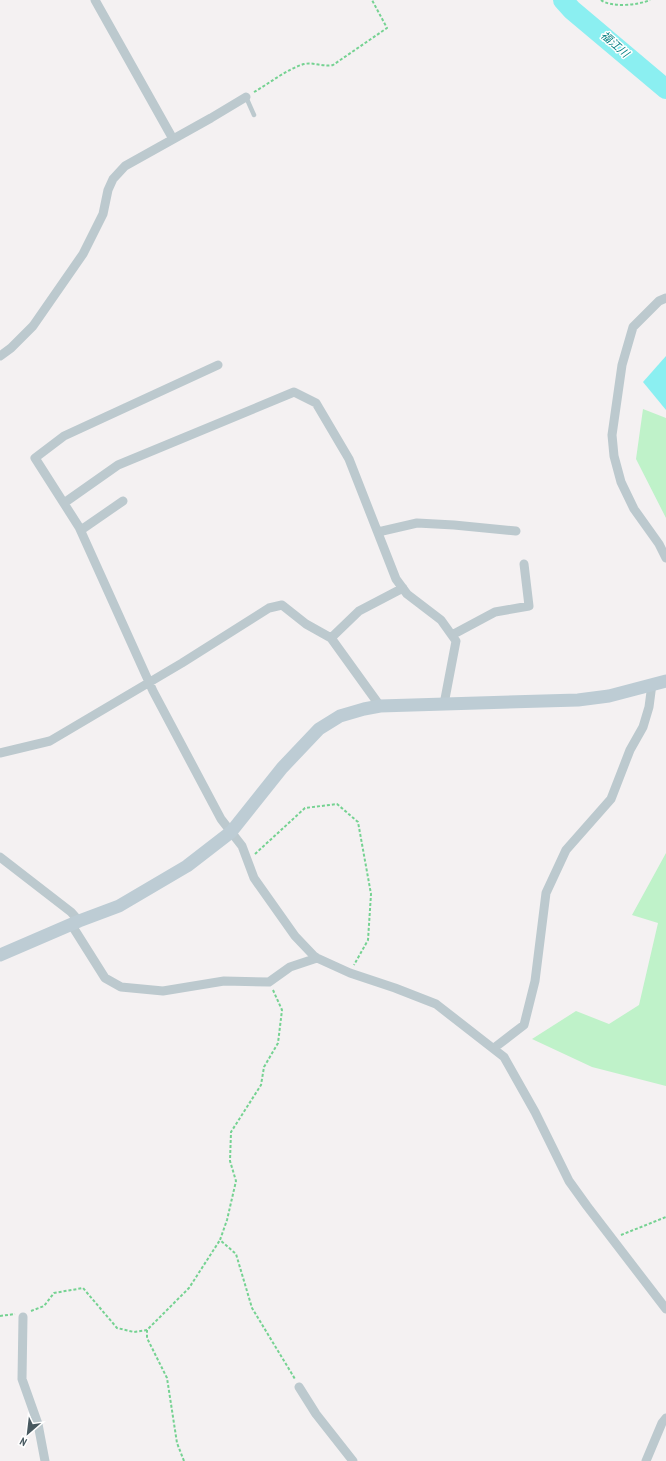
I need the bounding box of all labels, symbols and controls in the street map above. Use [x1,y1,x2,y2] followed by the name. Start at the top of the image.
[598,28,633,61] water label: 福江川
[8,1413,48,1453] north arrow
[17,1434,29,1449] text: N

